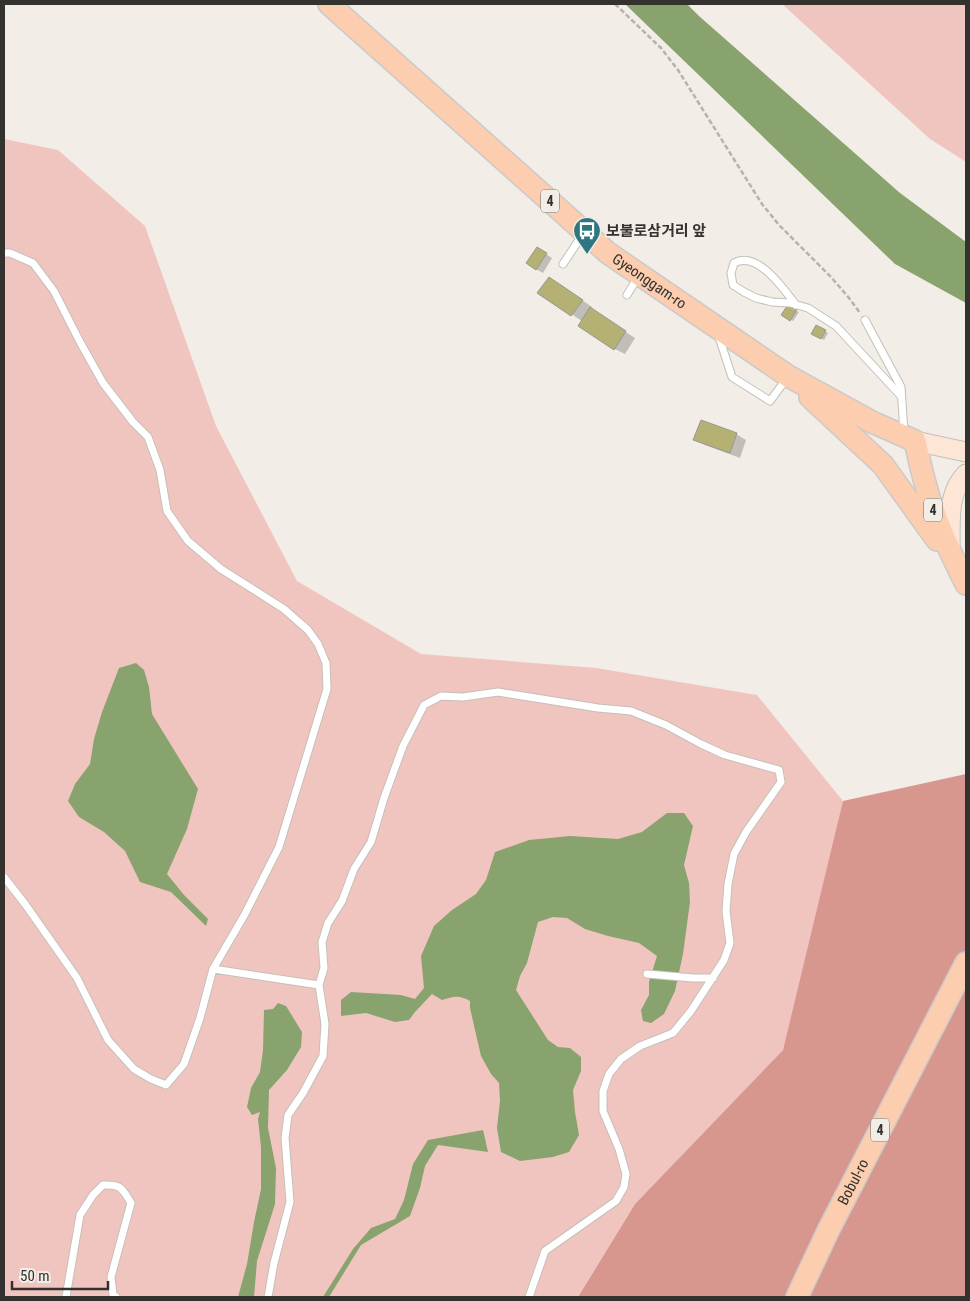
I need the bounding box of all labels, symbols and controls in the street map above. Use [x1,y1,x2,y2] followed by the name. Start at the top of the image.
[541,190,559,212] road number: 4
[572,216,602,255] bus stop icon: 보불로삼거리 앞
[606,222,706,240] place label: 보불로삼거리 앞
[609,250,690,313] street label: Gyeonggam-ro
[924,498,942,522] road number: 4
[871,1118,889,1142] road number: 4
[834,1156,873,1208] street label: Bobul-ro
[12,1258,109,1290] scale bar
[20,1267,50,1285] text: 50 m

